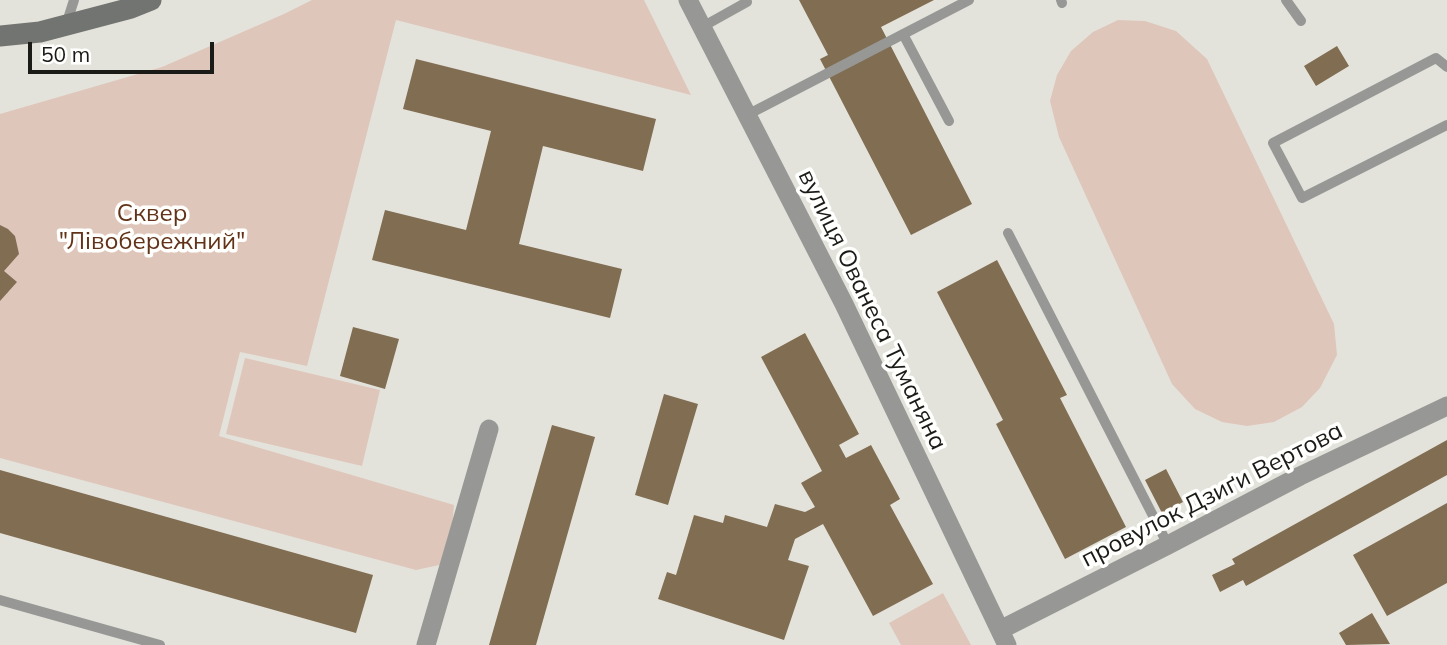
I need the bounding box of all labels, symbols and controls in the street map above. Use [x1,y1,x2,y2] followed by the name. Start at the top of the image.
[32,28,217,72] scale bar
[41,41,90,67] text: 50 m
[791,165,953,455] street label: вулиця Ованеса Туманяна
[59,200,245,256] park label: Сквер "Лівобережний"
[1076,416,1348,574] street label: провулок Дзиґи Вертова

